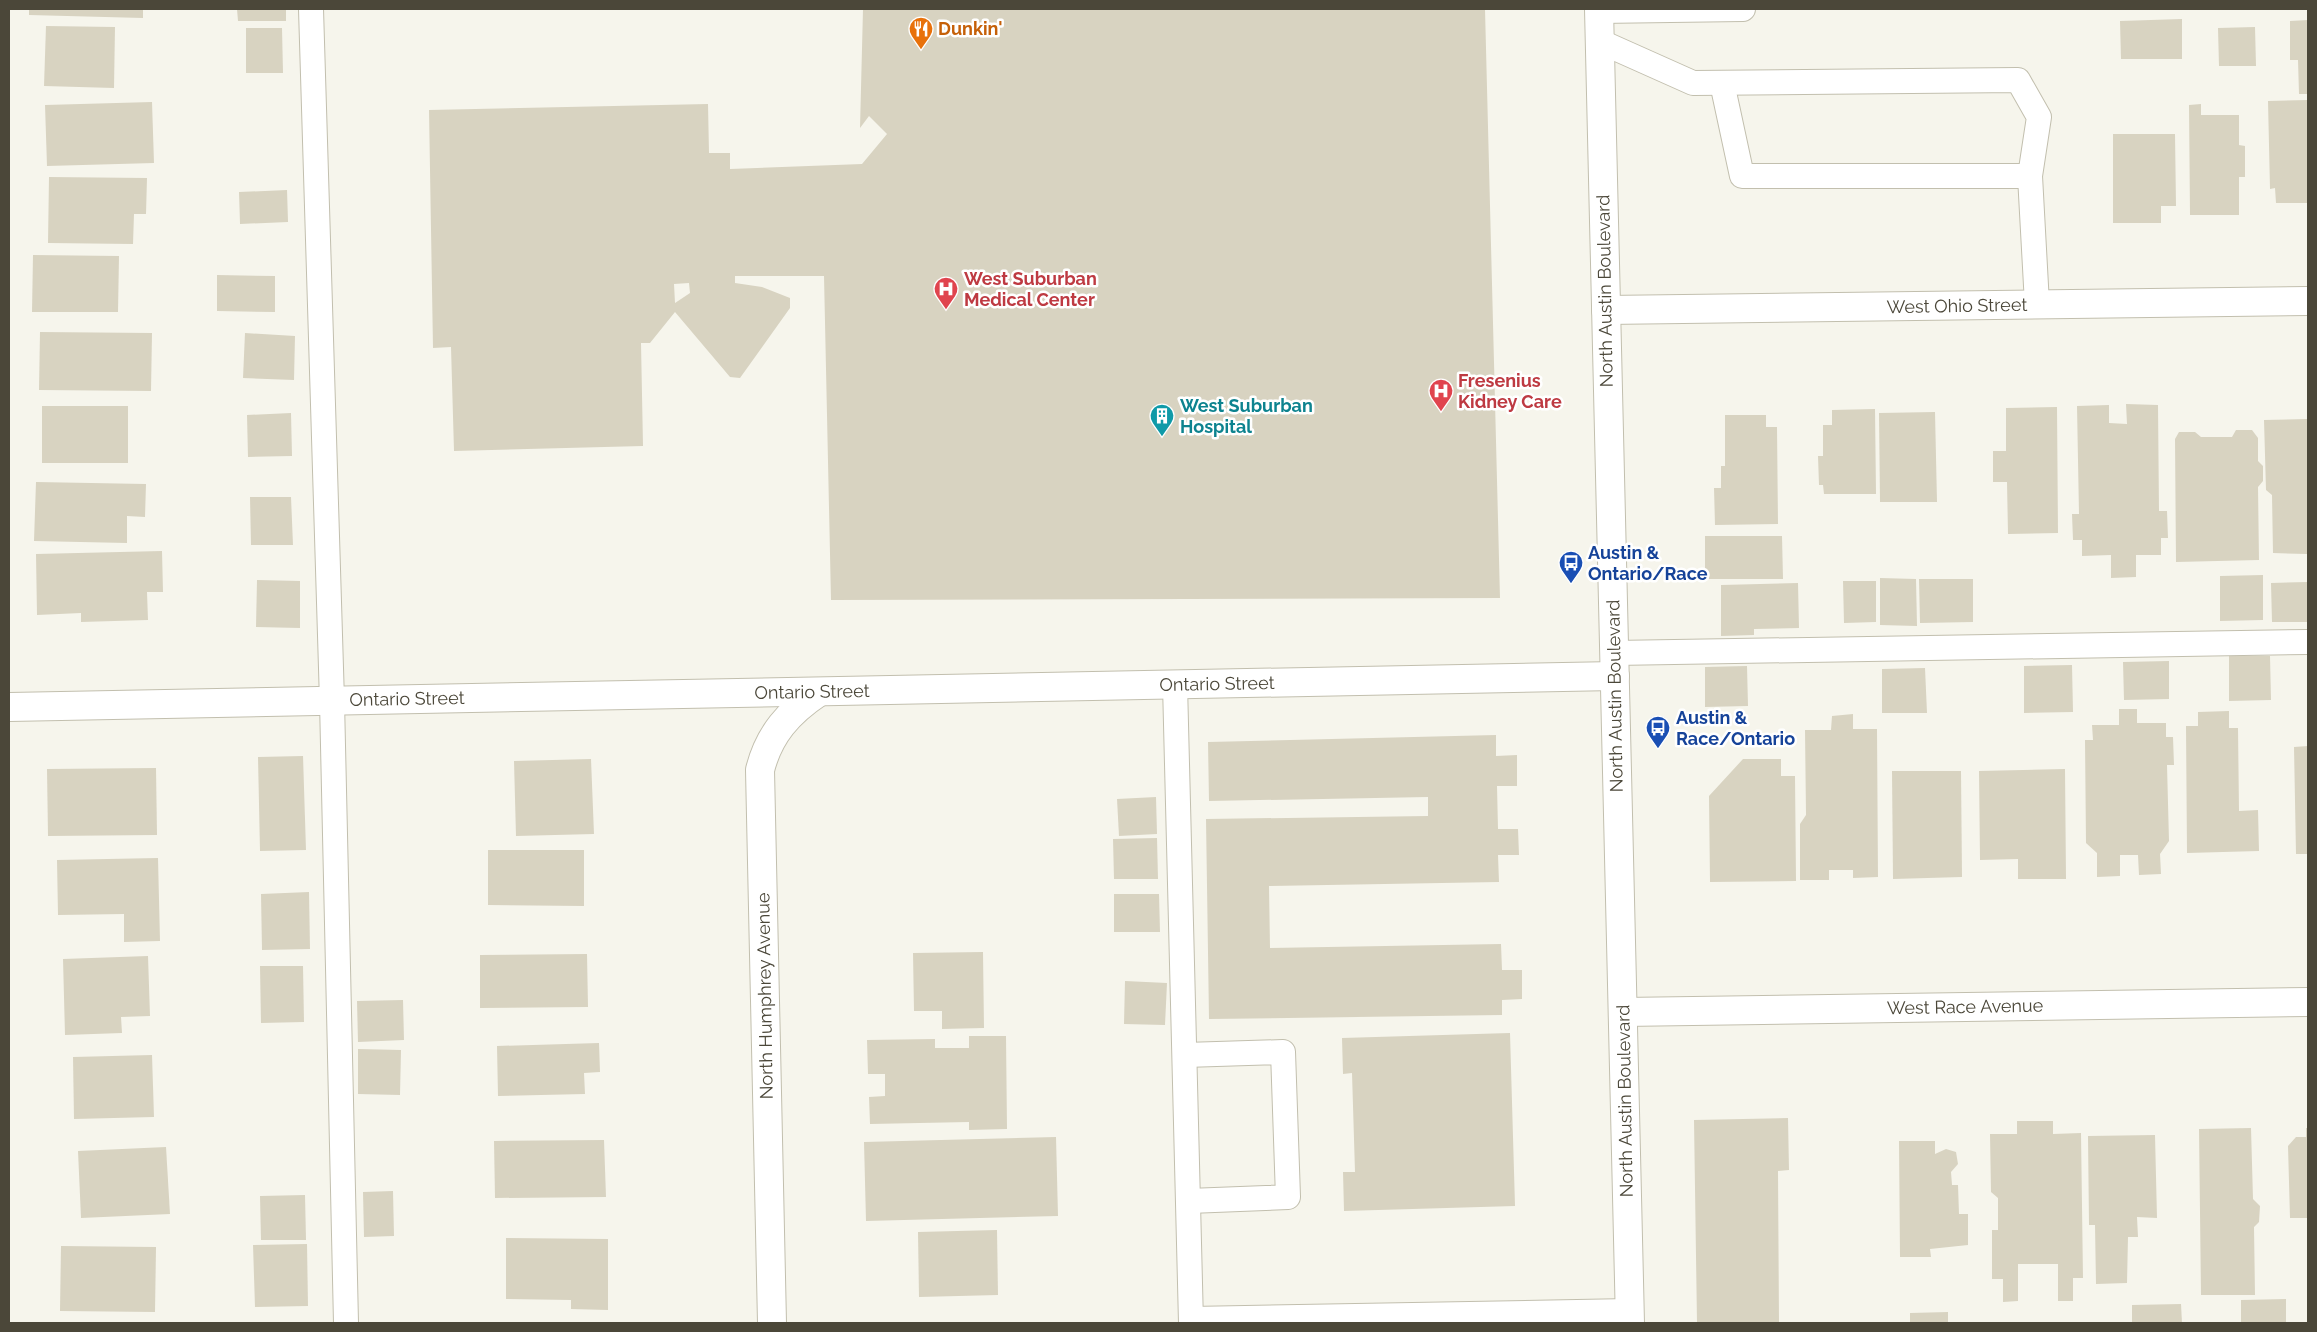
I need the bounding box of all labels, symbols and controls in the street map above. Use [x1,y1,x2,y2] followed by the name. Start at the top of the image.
[908,16,934,50] restaurant icon: Dunkin'
[938,18,1002,39] place label: Dunkin'
[1592,194,1617,388] street label: North Austin Boulevard
[964,268,1097,310] place label: West Suburban Medical Center
[933,276,959,310] hospital icon: West Suburban Medical Center
[1886,294,2027,317] street label: West Ohio Street
[1458,370,1562,412] place label: Fresenius Kidney Care
[1428,378,1454,412] hospital icon: Fresenius Kidney Care
[1180,395,1313,437] place label: West Suburban Hospital
[1149,403,1175,437] building icon: West Suburban Hospital
[1588,542,1708,584] place label: Austin & Ontario/Race
[1558,550,1584,584] bus stop icon: Austin & Ontario/Race
[1602,599,1627,793] street label: North Austin Boulevard
[1159,672,1275,695] street label: Ontario Street
[754,680,870,703] street label: Ontario Street
[349,687,465,710] street label: Ontario Street
[1676,707,1795,749] place label: Austin & Race/Ontario
[1645,715,1671,749] bus stop icon: Austin & Race/Ontario
[752,892,777,1100] street label: North Humphrey Avenue
[1887,995,2044,1018] street label: West Race Avenue
[1612,1004,1637,1198] street label: North Austin Boulevard

